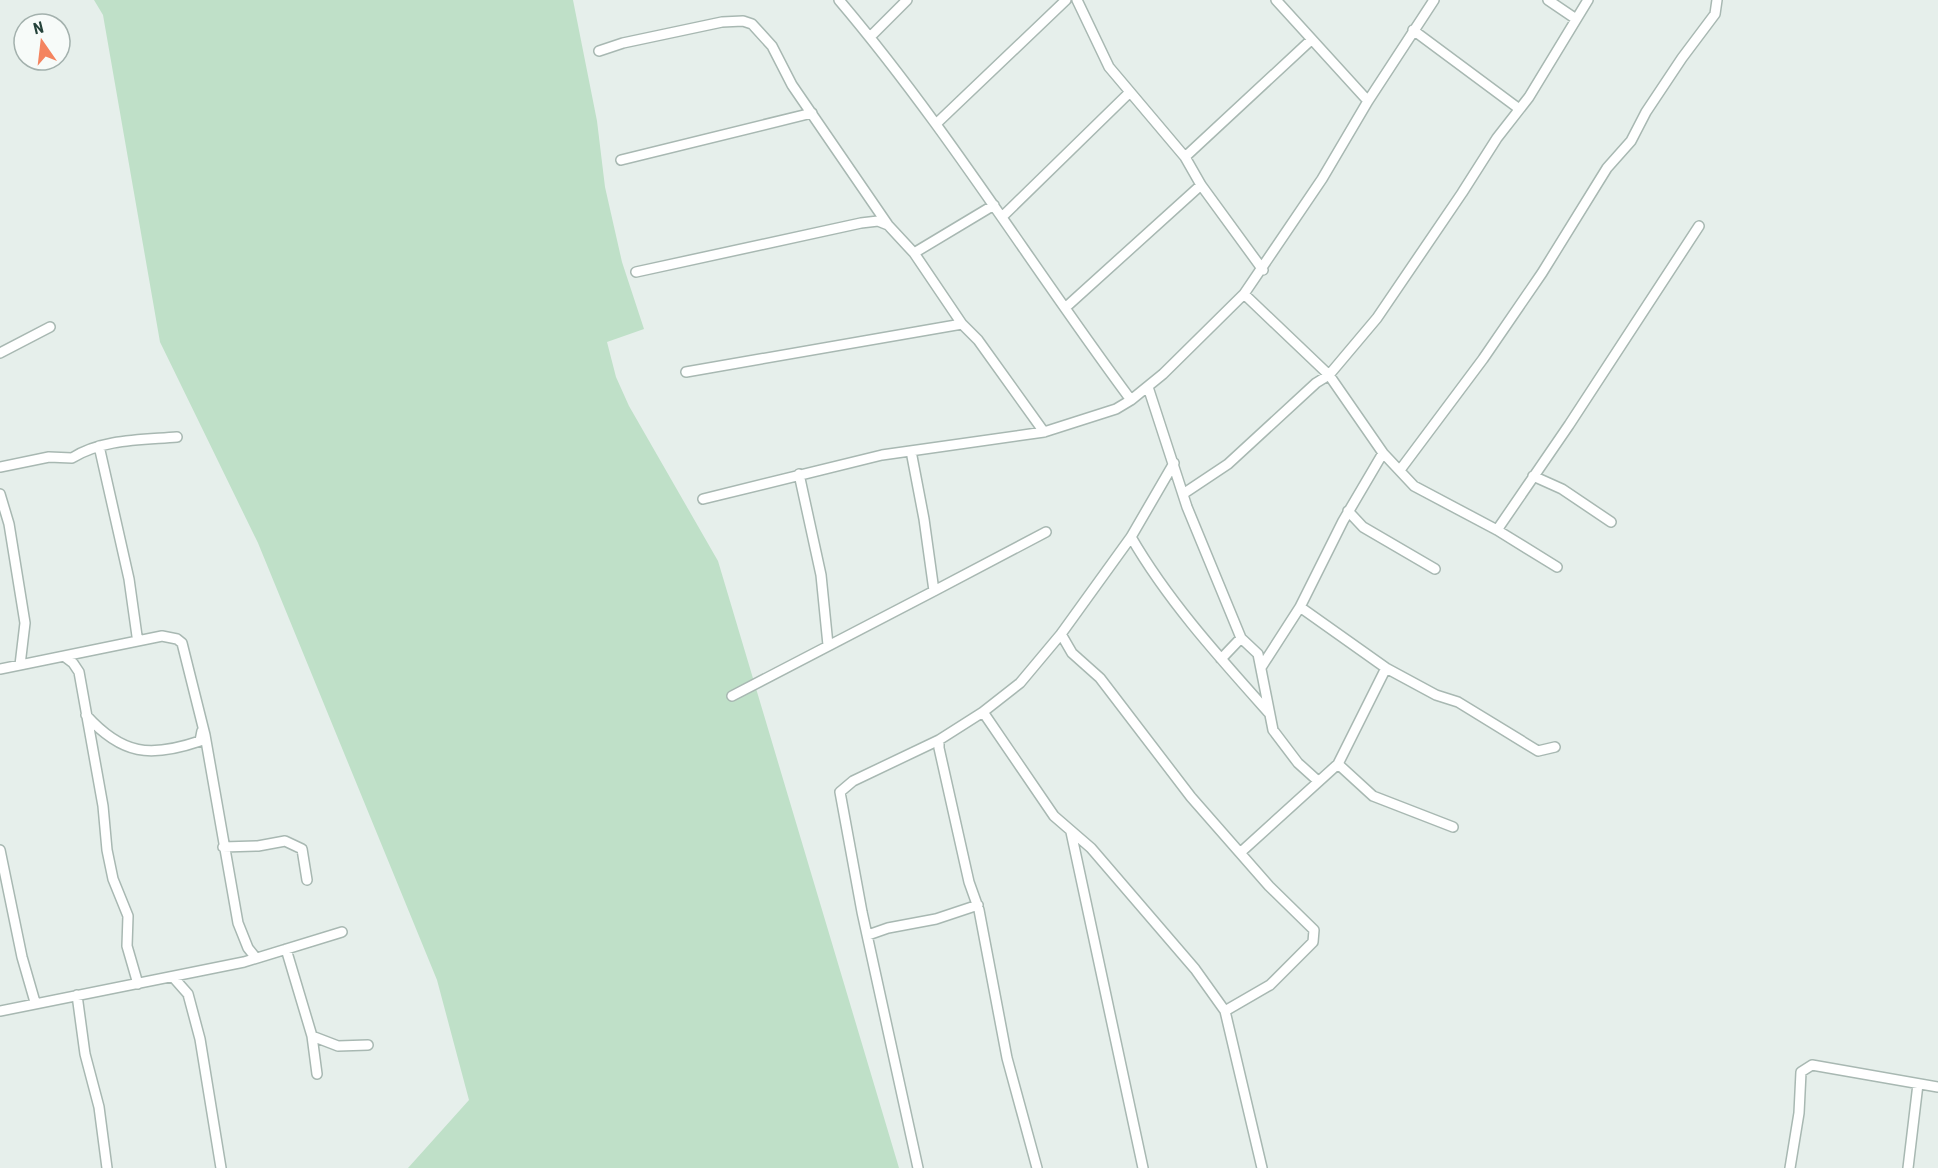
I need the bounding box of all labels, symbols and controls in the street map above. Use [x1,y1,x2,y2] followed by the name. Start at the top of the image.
[12,12,72,72] north arrow
[31,18,46,38] text: N

